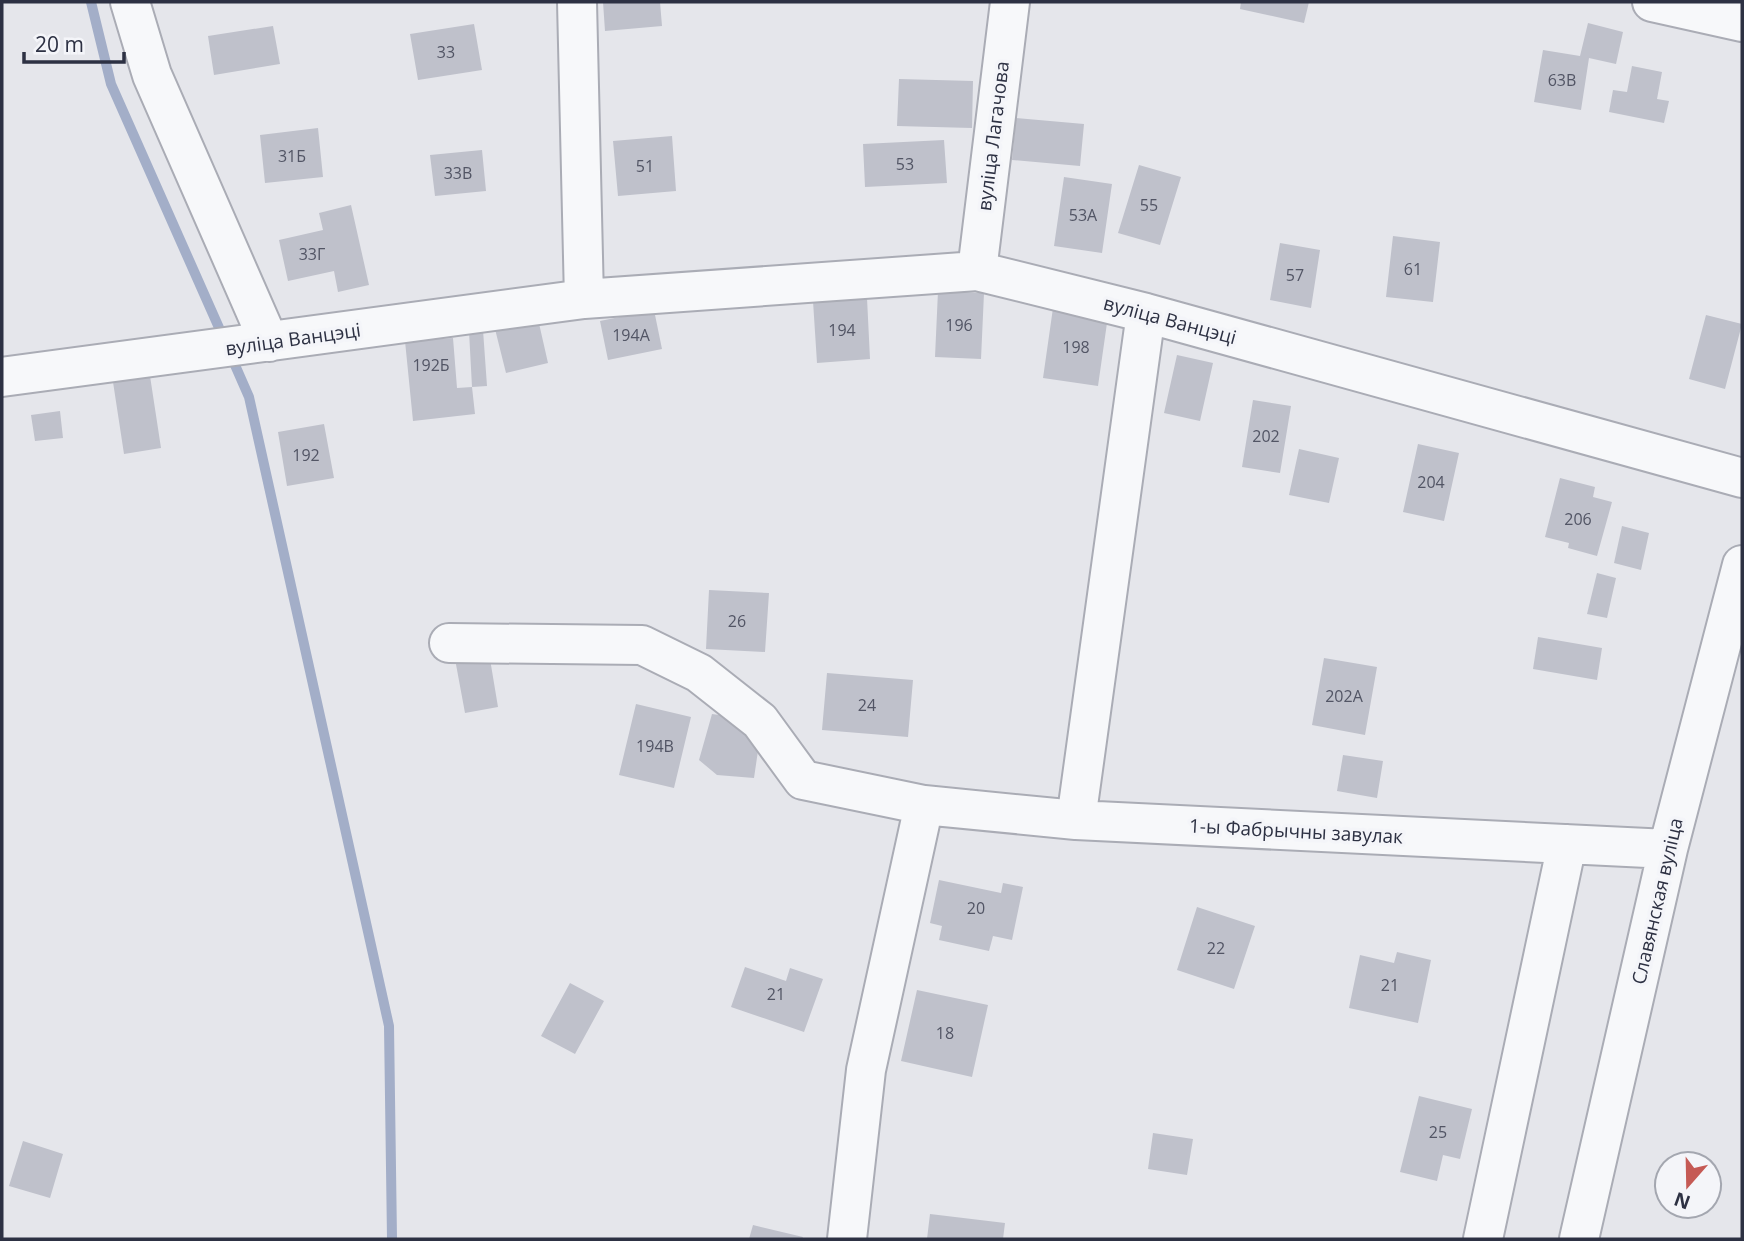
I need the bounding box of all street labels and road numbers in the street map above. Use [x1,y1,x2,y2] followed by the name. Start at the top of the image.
[971,60,1015,212] street label: вуліца Лагачова
[1101,290,1239,350] street label: вуліца Ванцэці
[224,317,362,361] street label: вуліца Ванцэці
[1188,812,1404,850] street label: 1-ы Фабрычны завулак
[1625,815,1689,987] street label: Славянская вуліца

